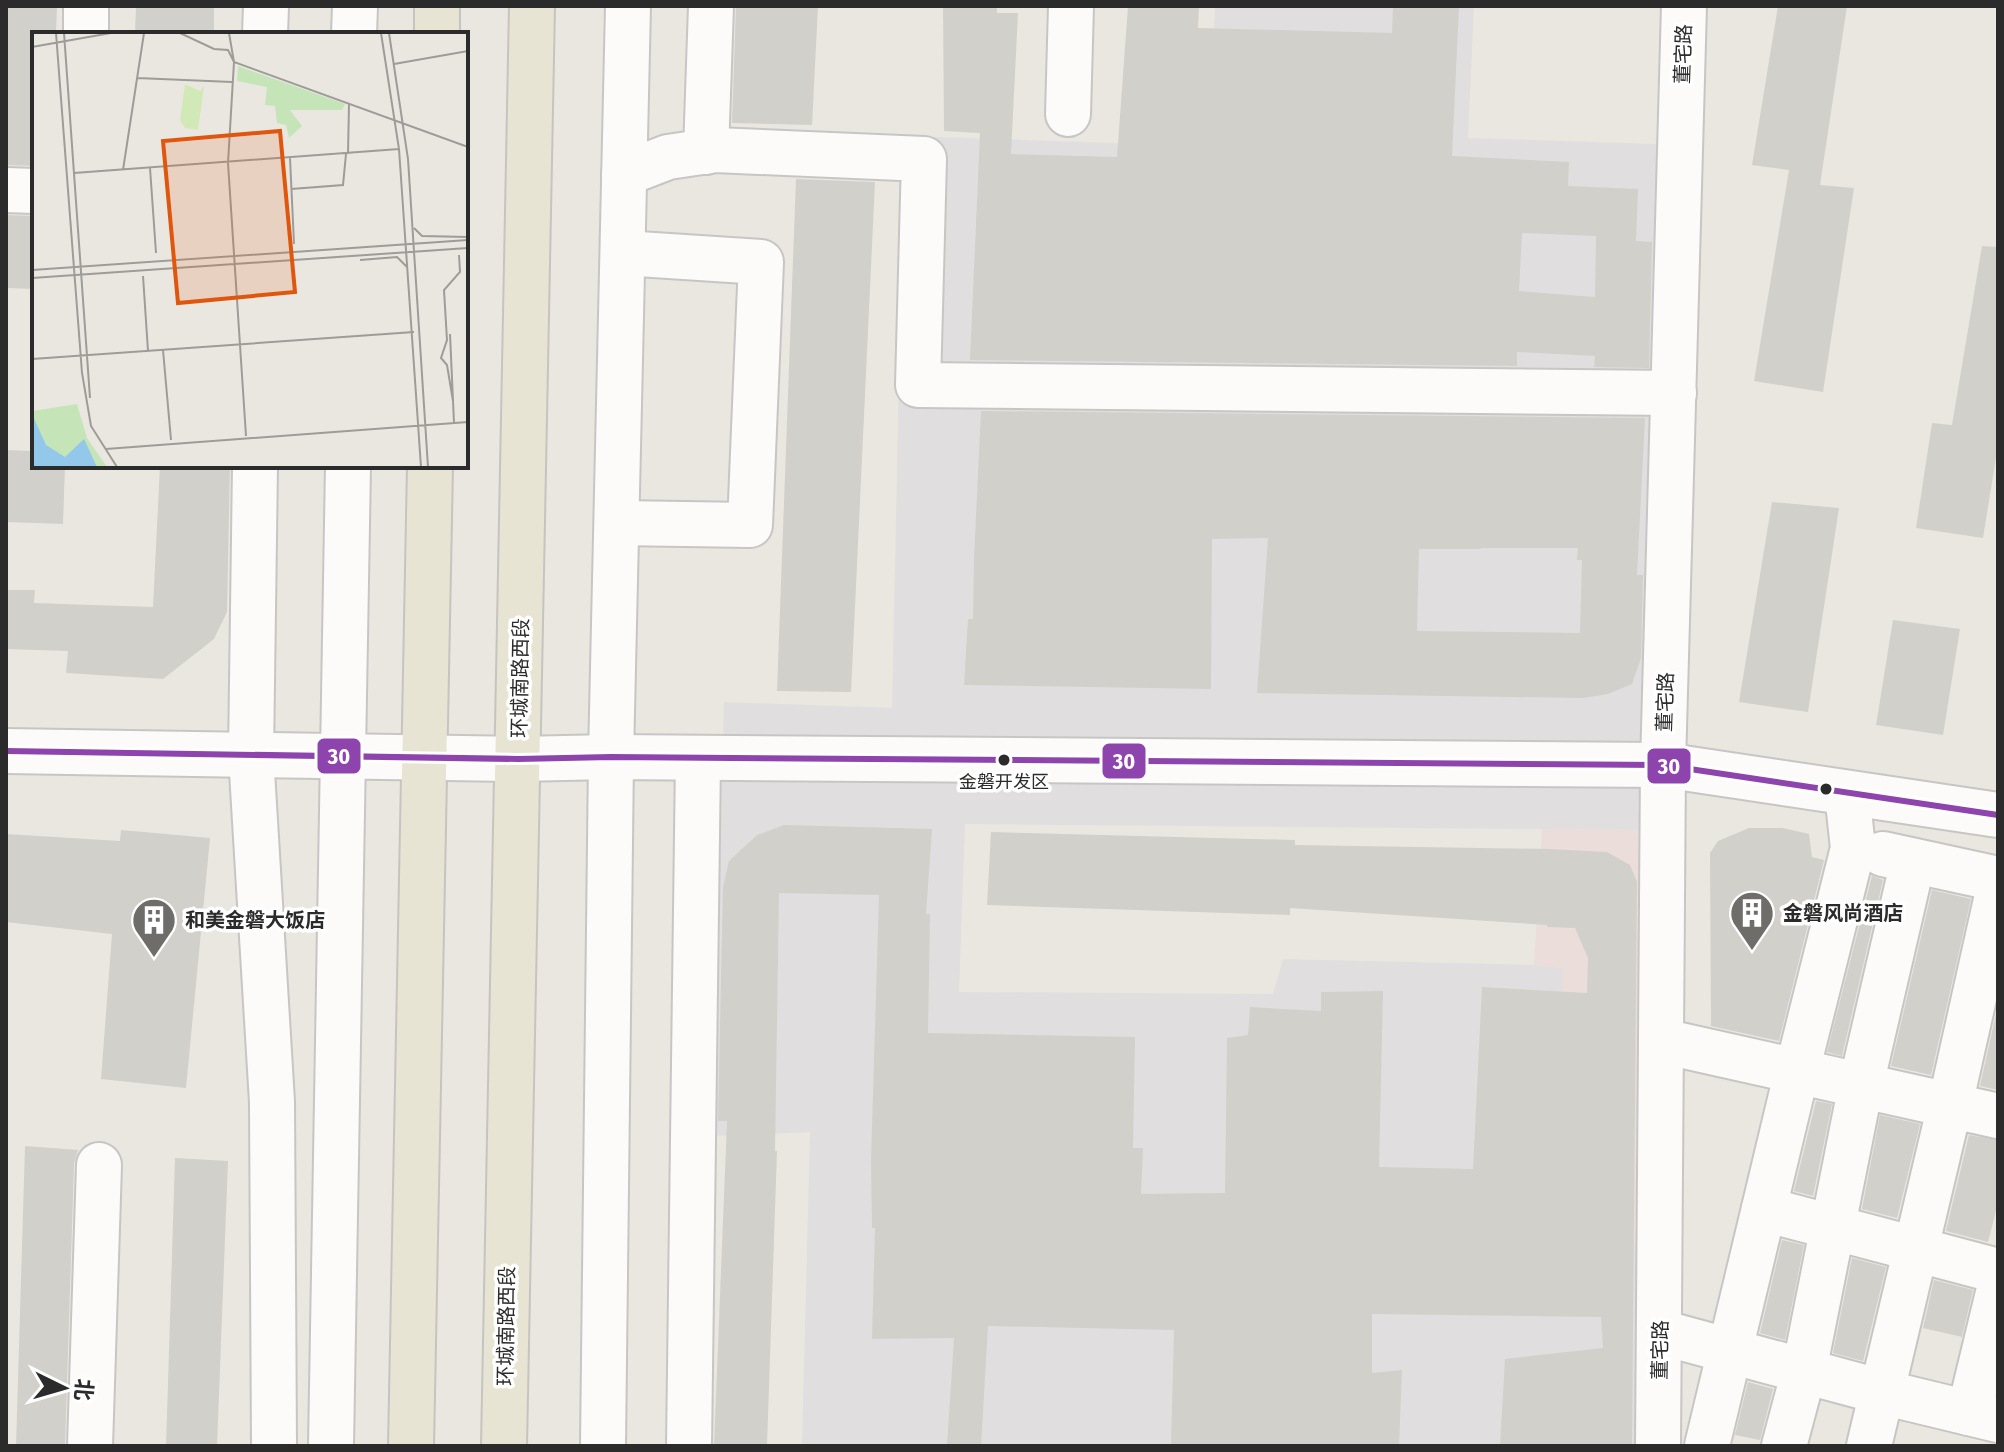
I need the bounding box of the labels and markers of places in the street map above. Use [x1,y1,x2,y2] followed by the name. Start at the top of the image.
[996,752,1012,768] marker: 金磐开发区
[959,771,1049,793] place label: 金磐开发区
[1818,781,1834,797] unlabelled marker
[1728,889,1776,952] building icon: 金磐风尚酒店
[130,896,178,959] building icon: 和美金磐大饭店
[1783,901,1903,925] place label: 金磐风尚酒店
[185,908,325,932] place label: 和美金磐大饭店

